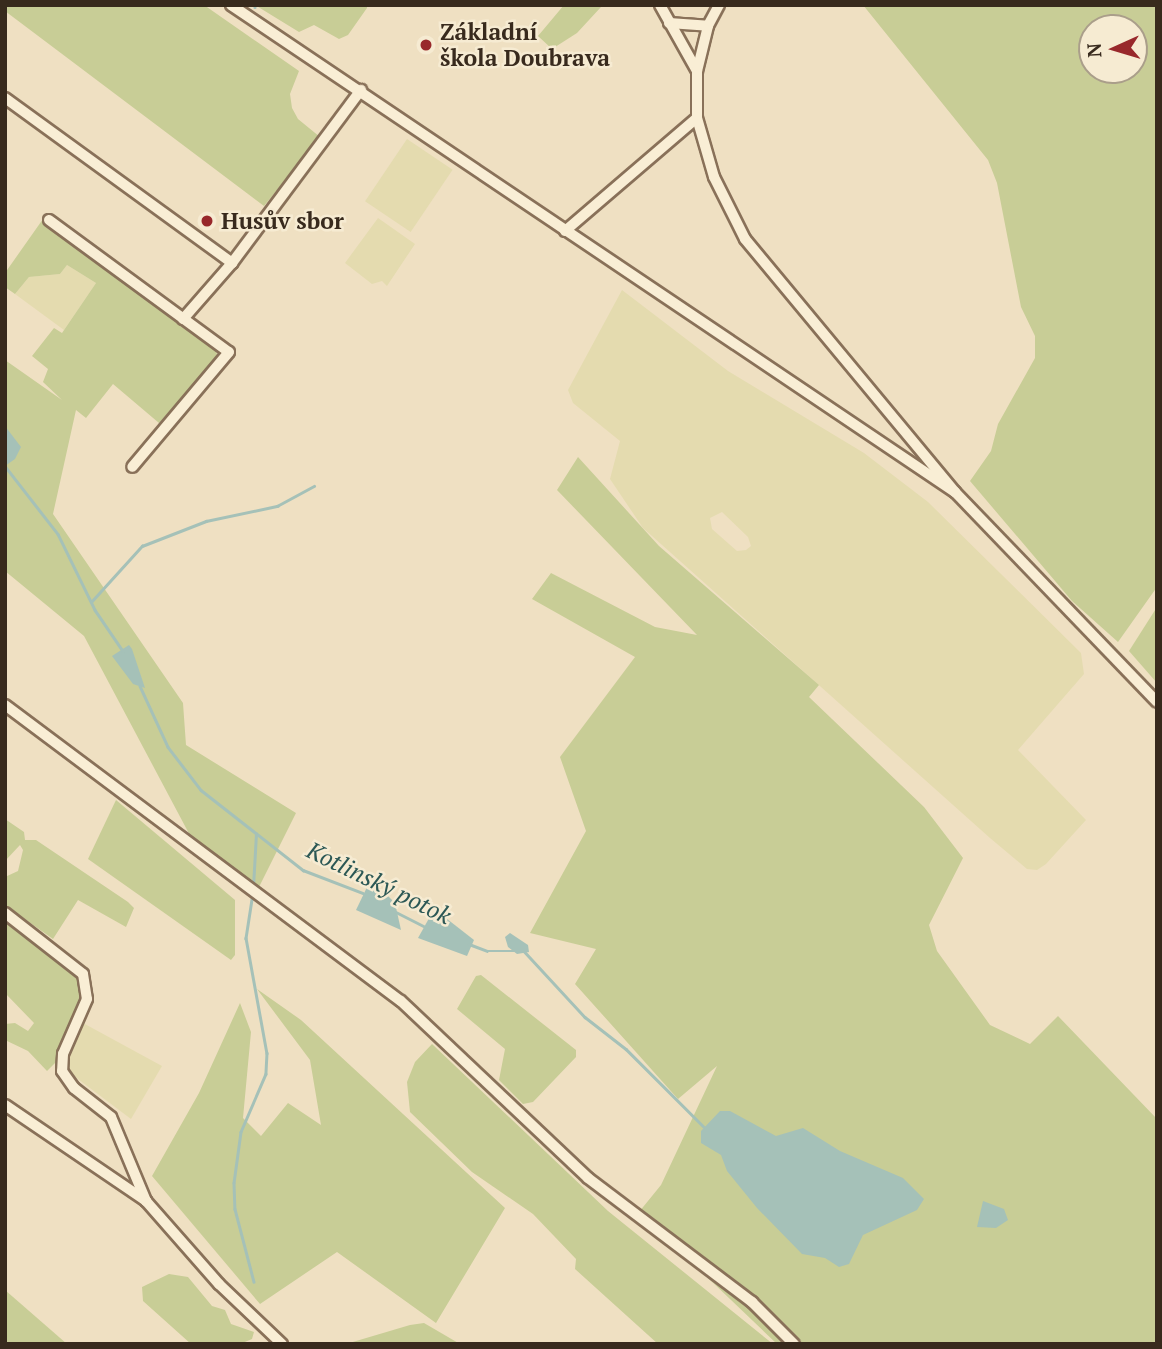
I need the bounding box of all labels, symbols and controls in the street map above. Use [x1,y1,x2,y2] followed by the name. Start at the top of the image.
[1078,14,1148,84] north arrow
[440,18,610,72] place label: Základní škola Doubrava
[418,37,434,53] marker: Základní škola Doubrava
[1081,42,1107,58] text: N
[221,207,344,235] place label: Husův sbor
[199,213,215,229] marker: Husův sbor
[302,836,456,930] water label: Kotlinský potok

